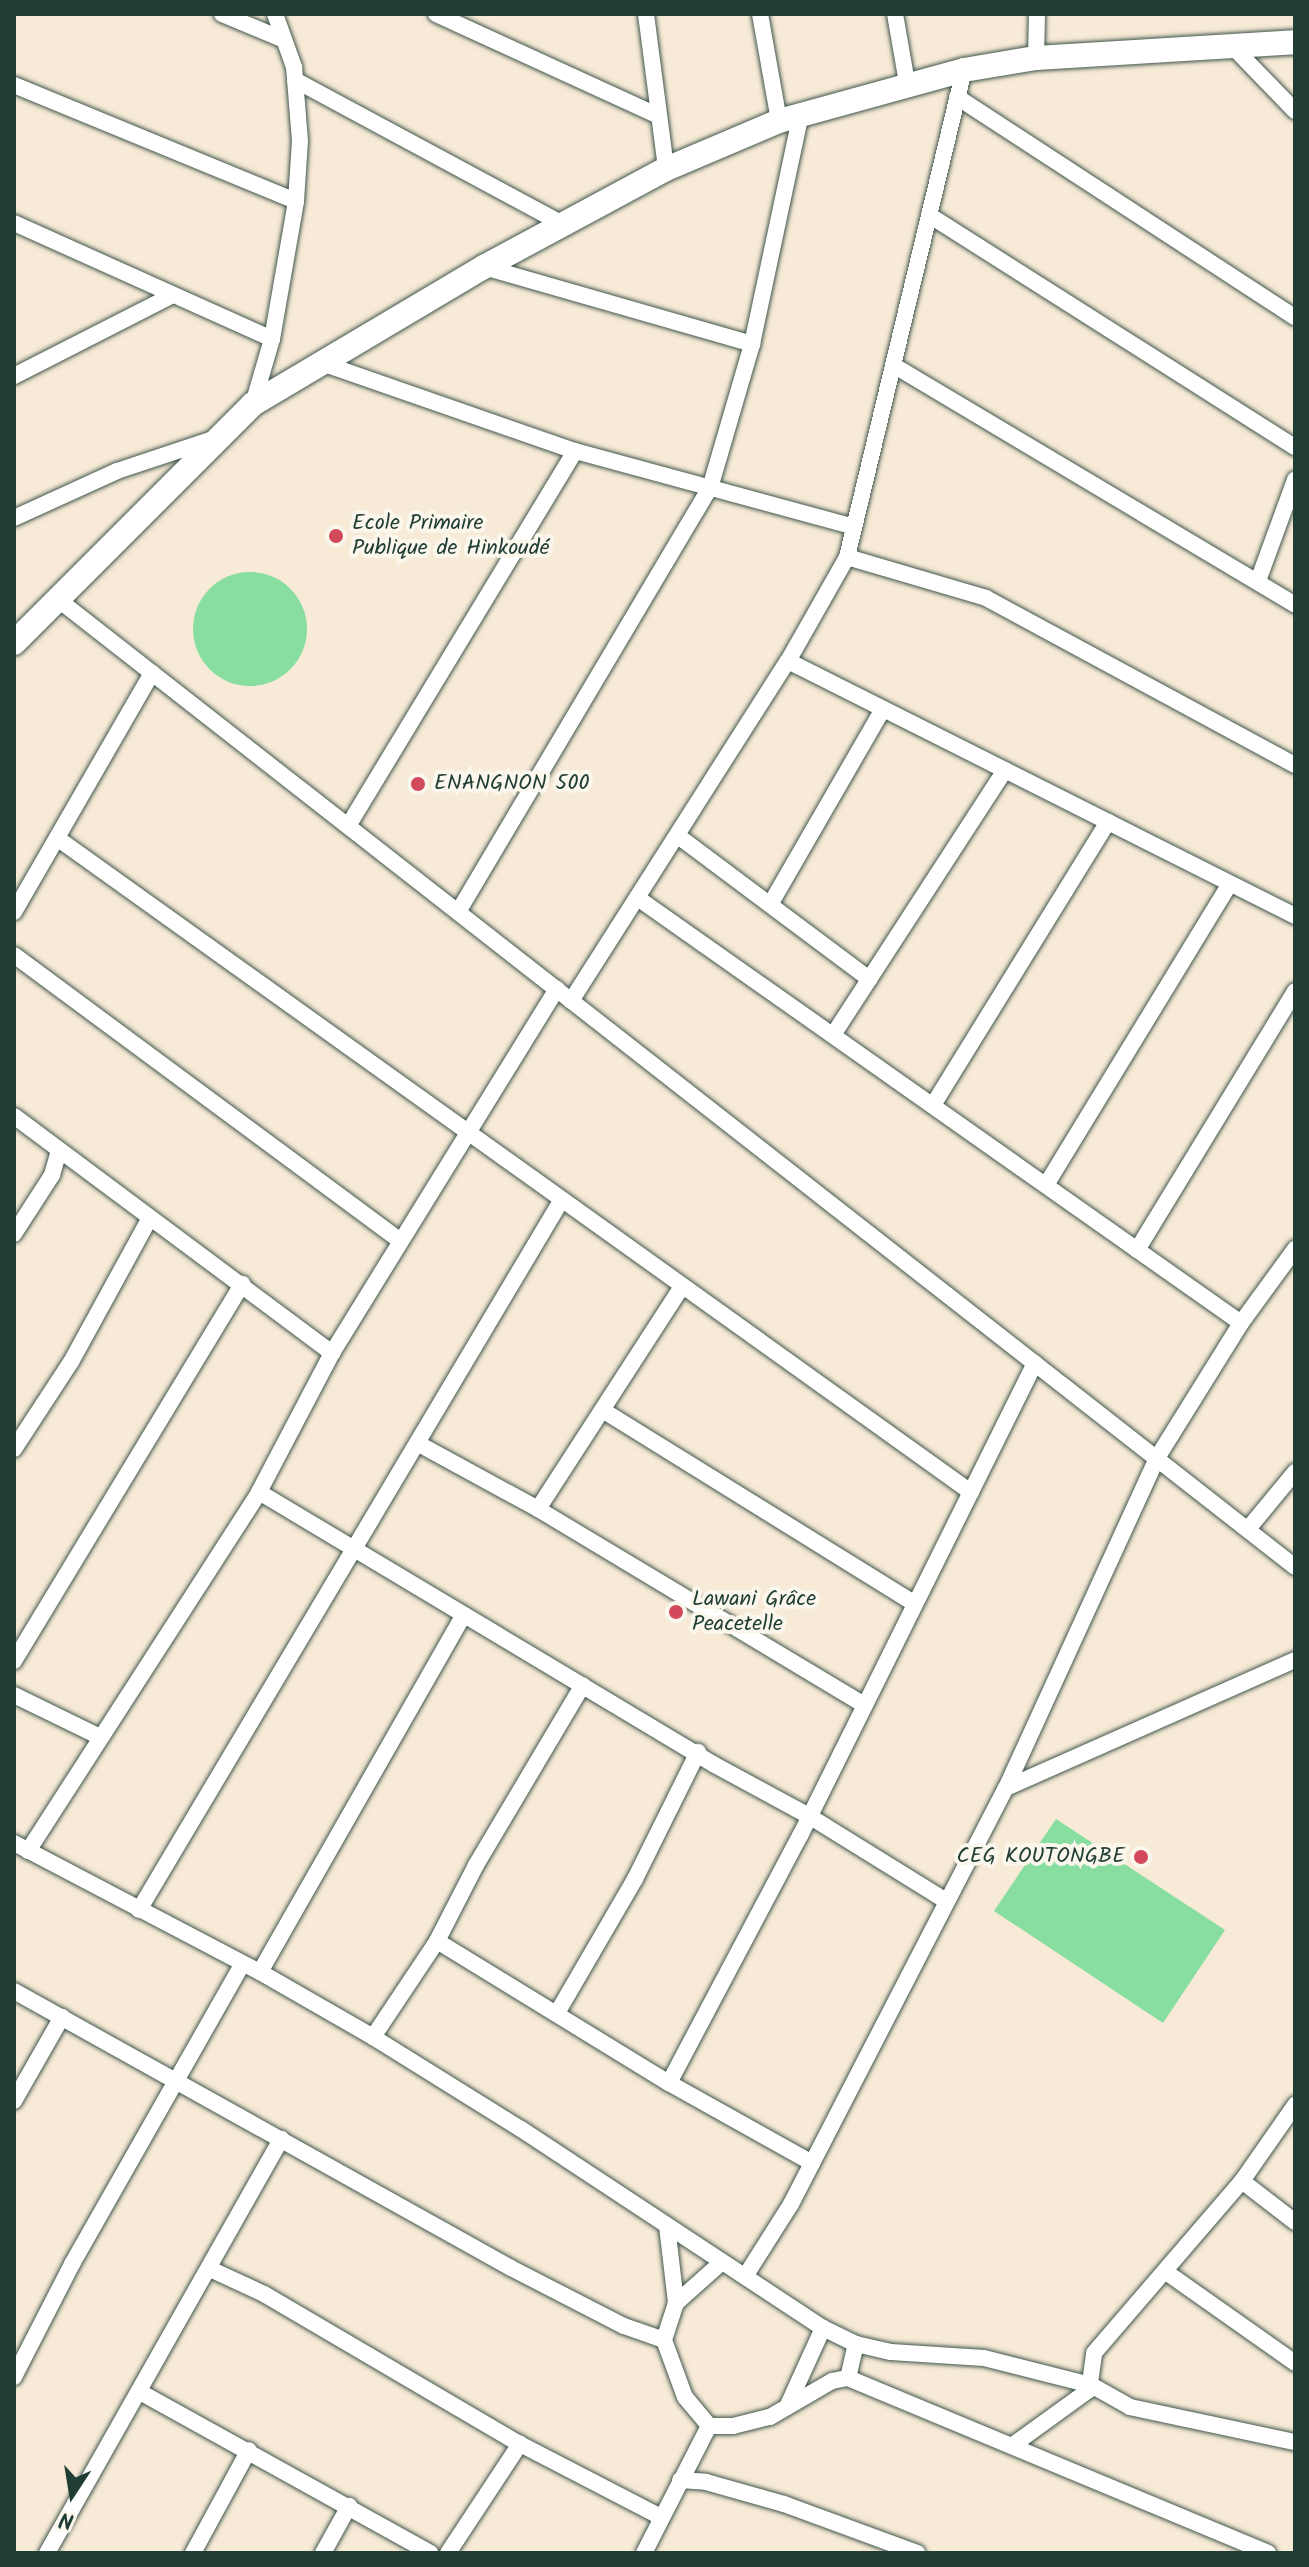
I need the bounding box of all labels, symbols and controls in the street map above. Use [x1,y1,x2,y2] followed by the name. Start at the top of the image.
[352,510,549,562] place label: Ecole Primaire Publique de Hinkoudé
[327,527,345,545] marker: Ecole Primaire Publique de Hinkoudé
[434,771,589,797] place label: ENANGNON 500
[409,775,427,793] marker: ENANGNON 500
[692,1586,816,1638] place label: Lawani Grâce Peacetelle
[667,1603,685,1621] marker: Lawani Grâce Peacetelle
[957,1844,1125,1870] place label: CEG KOUTONGBE
[1132,1848,1150,1866] marker: CEG KOUTONGBE
[32,2455,112,2535] north arrow
[56,2500,77,2538] text: N

